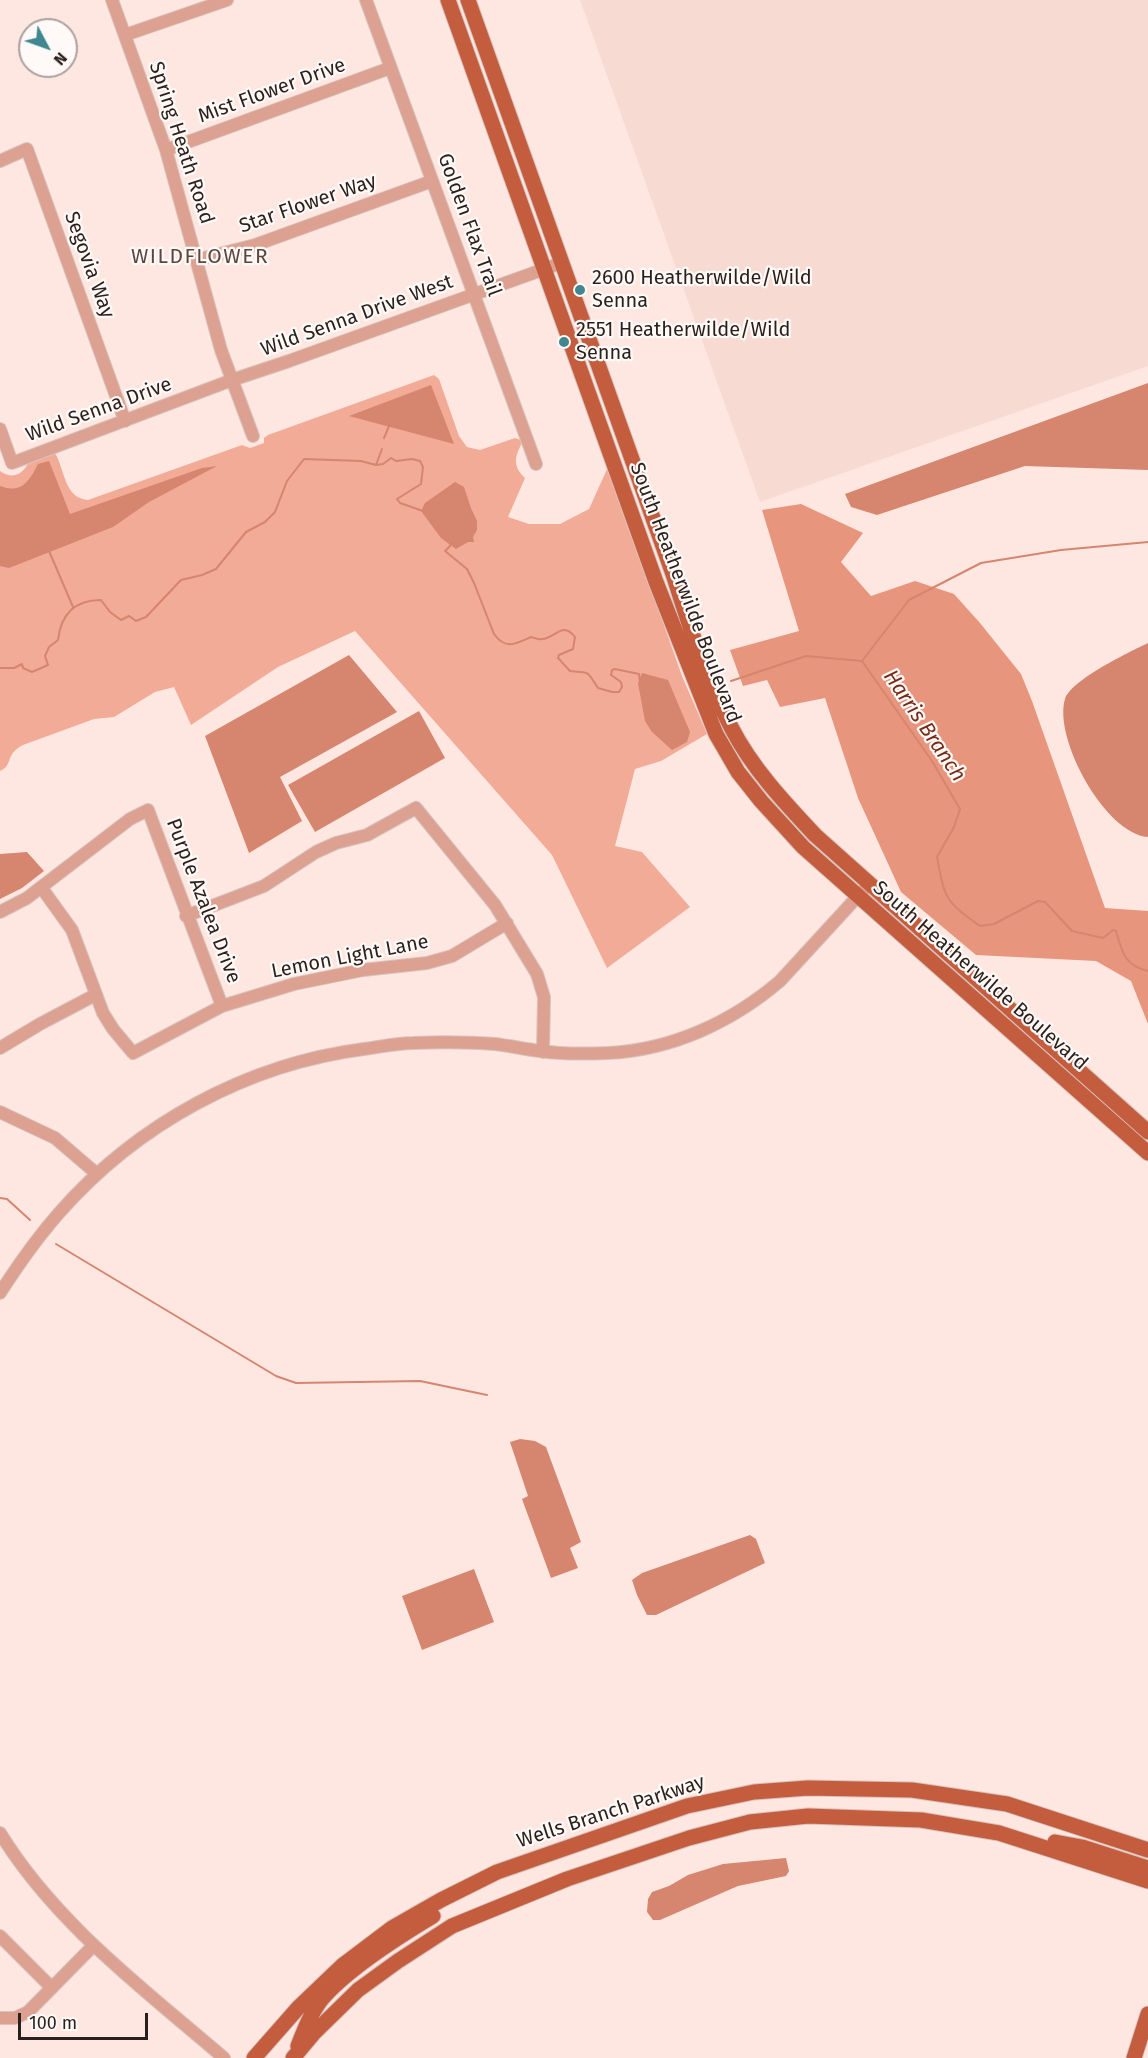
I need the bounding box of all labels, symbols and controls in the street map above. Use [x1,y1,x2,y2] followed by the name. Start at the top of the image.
[18,18,78,78] north arrow
[50,49,71,69] text: N
[195,53,349,129] street label: Mist Flower Drive
[143,59,219,227] street label: Spring Heath Road
[432,150,506,300] street label: Golden Flax Trail
[236,169,380,239] street label: Star Flower Way
[59,209,119,321] street label: Segovia Way
[131,244,269,270] district label: WILDFLOWER
[592,266,812,313] place label: 2600 Heatherwilde/Wild Senna
[258,270,456,362] street label: Wild Senna Drive West
[573,283,587,297] marker: 2600 Heatherwilde/Wild Senna
[576,318,790,365] place label: 2551 Heatherwilde/Wild Senna
[557,335,571,349] marker: 2551 Heatherwilde/Wild Senna
[23,372,175,448] street label: Wild Senna Drive
[624,460,746,726] street label: South Heatherwilde Boulevard
[877,665,971,787] water label: Harris Branch
[161,815,245,987] street label: Purple Azalea Drive
[868,876,1092,1076] street label: South Heatherwilde Boulevard
[269,930,431,984] street label: Lemon Light Lane
[514,1770,708,1854] street label: Wells Branch Parkway
[21,2001,152,2039] scale bar
[29,2012,77,2034] text: 100 m

